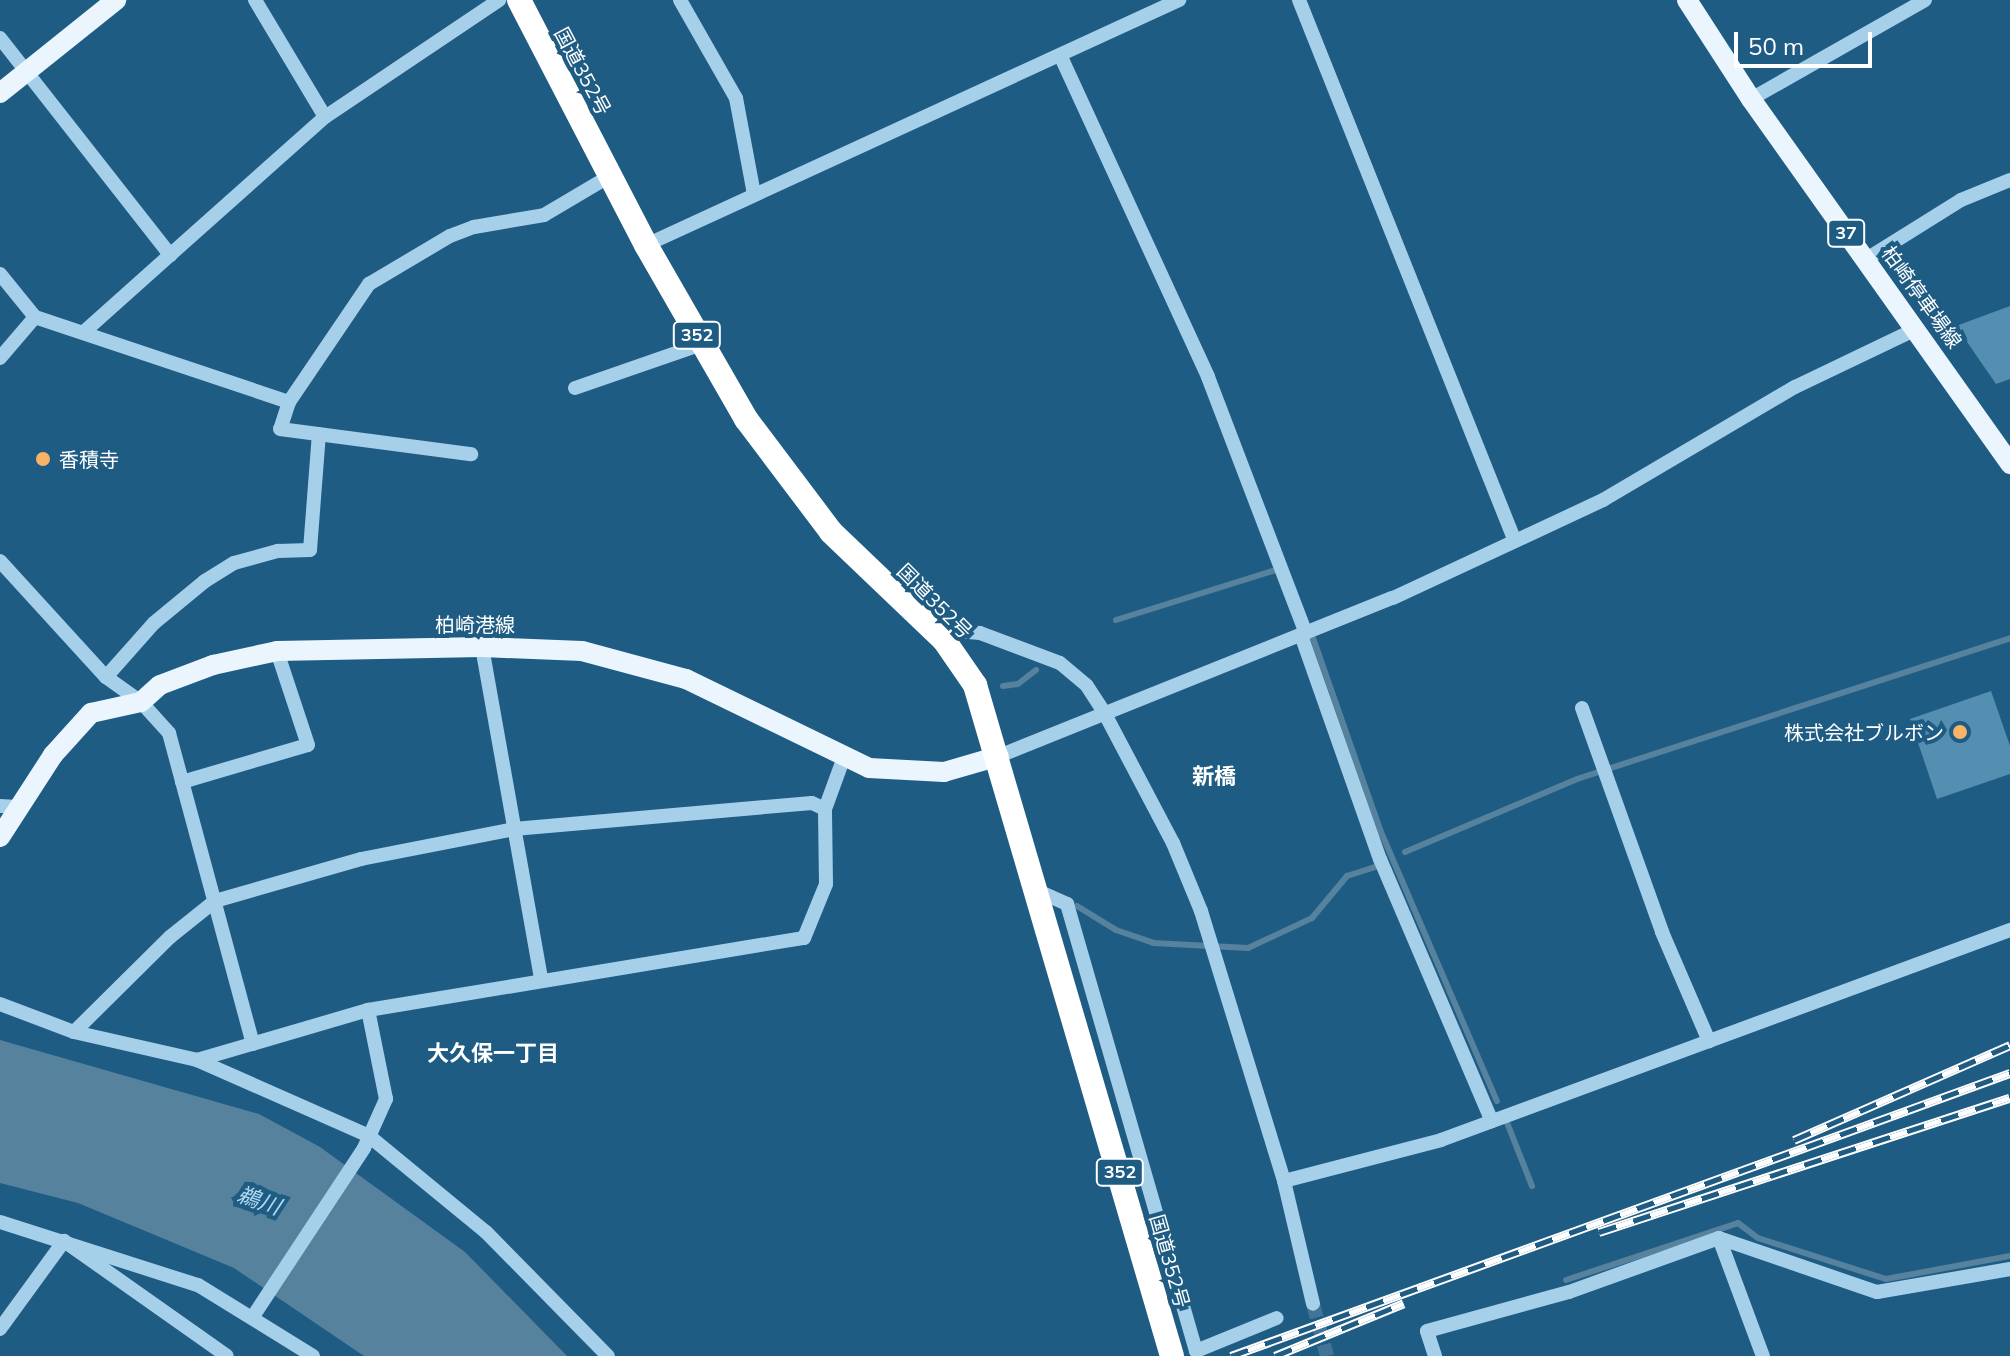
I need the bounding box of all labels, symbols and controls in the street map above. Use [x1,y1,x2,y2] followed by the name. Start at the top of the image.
[1738,16,1876,66] scale bar
[550,23,616,119] street label: 国道352号
[1748,31,1804,61] text: 50 m
[1826,219,1866,247] road number: 37
[1877,241,1967,353] street label: 柏崎停車場線
[671,321,723,349] road number: 352
[59,447,119,471] place label: 香積寺
[34,450,52,468] marker: 香積寺
[893,559,977,643] street label: 国道352号
[435,612,515,636] street label: 柏崎港線
[1784,720,1944,744] place label: 株式会社ブルボン
[1951,723,1969,741] marker: 株式会社ブルボン
[1192,764,1236,790] district label: 新橋
[427,1041,559,1067] district label: 大久保一丁目
[1094,1158,1146,1186] road number: 352
[234,1181,284,1221] water label: 鵜川
[1145,1212,1195,1310] street label: 国道352号

